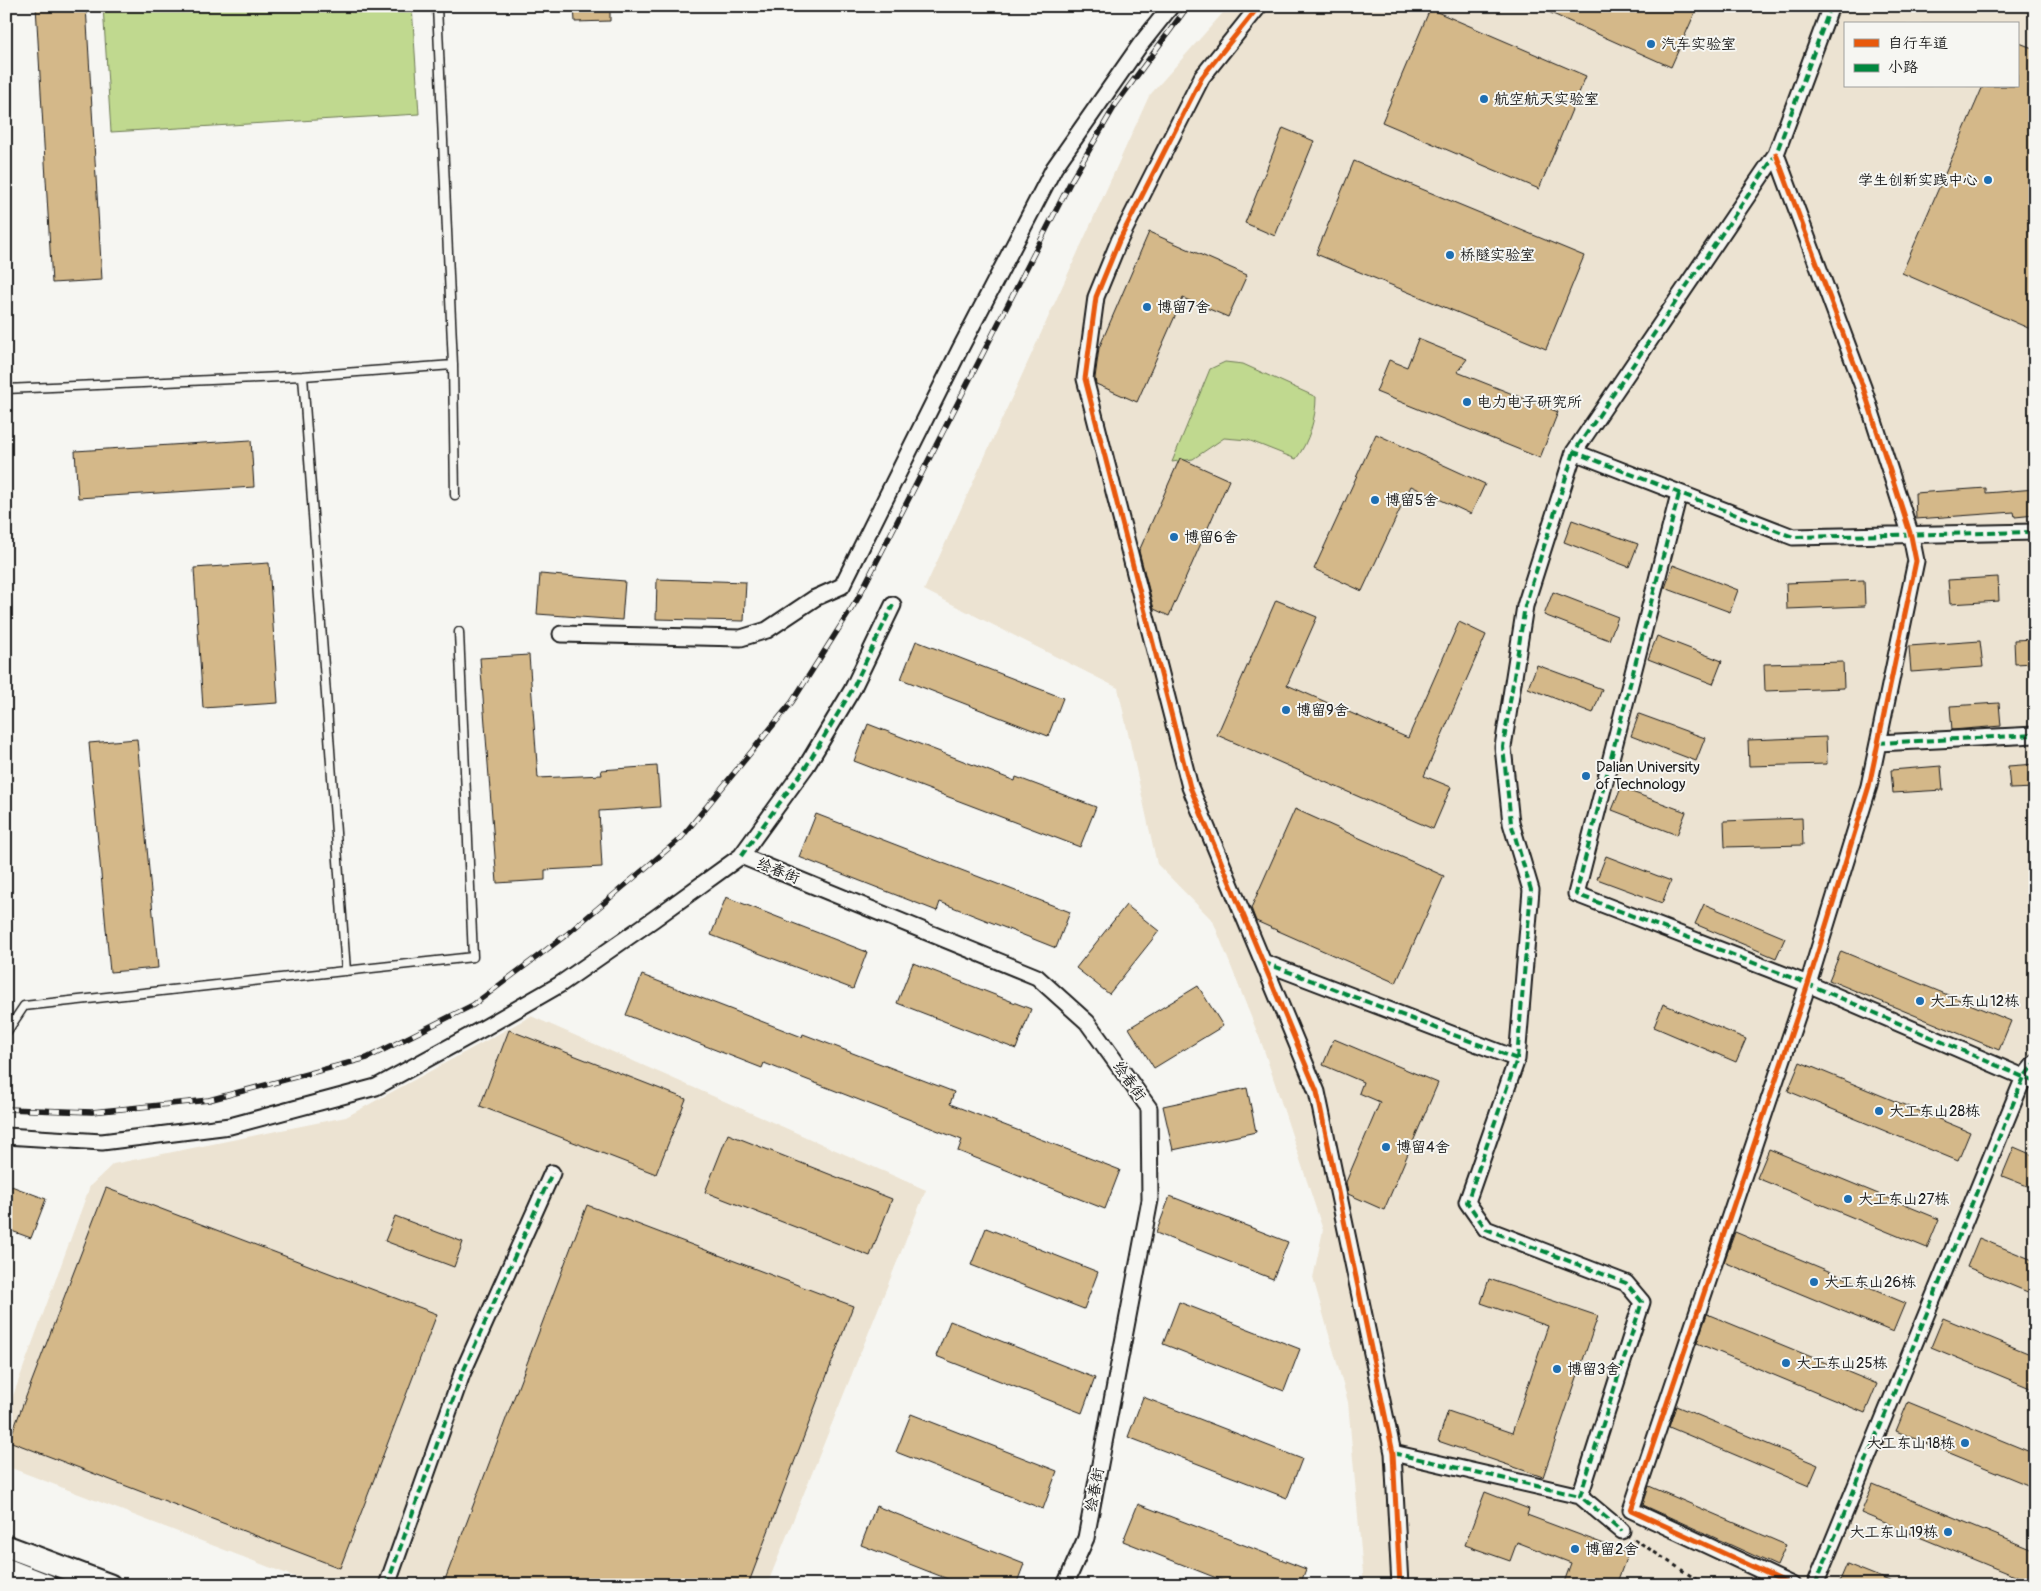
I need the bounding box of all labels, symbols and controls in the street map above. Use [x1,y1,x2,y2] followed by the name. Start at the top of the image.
[1844,22,2018,88] legend
[1888,34,1948,53] text: 自行车道
[1661,35,1736,54] place label: 汽车实验室
[1645,38,1657,50] marker: 汽车实验室
[1888,58,1918,77] text: 小路
[1494,90,1599,109] place label: 航空航天实验室
[1478,93,1490,105] marker: 航空航天实验室
[1858,171,1978,190] place label: 学生创新实践中心
[1982,174,1994,186] marker: 学生创新实践中心
[1460,246,1535,265] place label: 桥隧实验室
[1444,249,1456,261] marker: 桥隧实验室
[1157,298,1210,317] place label: 博留7舍
[1141,301,1153,313] marker: 博留7舍
[1477,393,1582,412] place label: 电力电子研究所
[1461,396,1473,408] marker: 电力电子研究所
[1385,491,1438,510] place label: 博留5舍
[1369,494,1381,506] marker: 博留5舍
[1184,528,1238,547] place label: 博留6舍
[1168,531,1180,543] marker: 博留6舍
[1296,701,1349,720] place label: 博留9舍
[1280,704,1292,716] marker: 博留9舍
[1596,758,1700,794] place label: Dalian University of Technology
[1580,770,1592,782] marker: Dalian University of Technology
[754,854,802,888] street label: 绘春街
[1930,992,2019,1011] place label: 大工东山12栋
[1914,995,1926,1007] marker: 大工东山12栋
[1108,1057,1150,1105] street label: 绘春街
[1889,1102,1980,1121] place label: 大工东山28栋
[1873,1105,1885,1117] marker: 大工东山28栋
[1396,1138,1450,1157] place label: 博留4舍
[1380,1141,1392,1153] marker: 博留4舍
[1858,1190,1949,1209] place label: 大工东山27栋
[1842,1193,1854,1205] marker: 大工东山27栋
[1824,1273,1916,1292] place label: 大工东山26栋
[1808,1276,1820,1288] marker: 大工东山26栋
[1796,1354,1888,1373] place label: 大工东山25栋
[1780,1357,1792,1369] marker: 大工东山25栋
[1567,1360,1620,1379] place label: 博留3舍
[1551,1363,1563,1375] marker: 博留3舍
[1867,1434,1955,1453] place label: 大工东山18栋
[1959,1437,1971,1449] marker: 大工东山18栋
[1081,1466,1109,1514] street label: 绘春街
[1849,1523,1938,1542] place label: 大工东山19栋
[1942,1526,1954,1538] marker: 大工东山19栋
[1585,1540,1638,1559] place label: 博留2舍
[1569,1543,1581,1555] marker: 博留2舍

